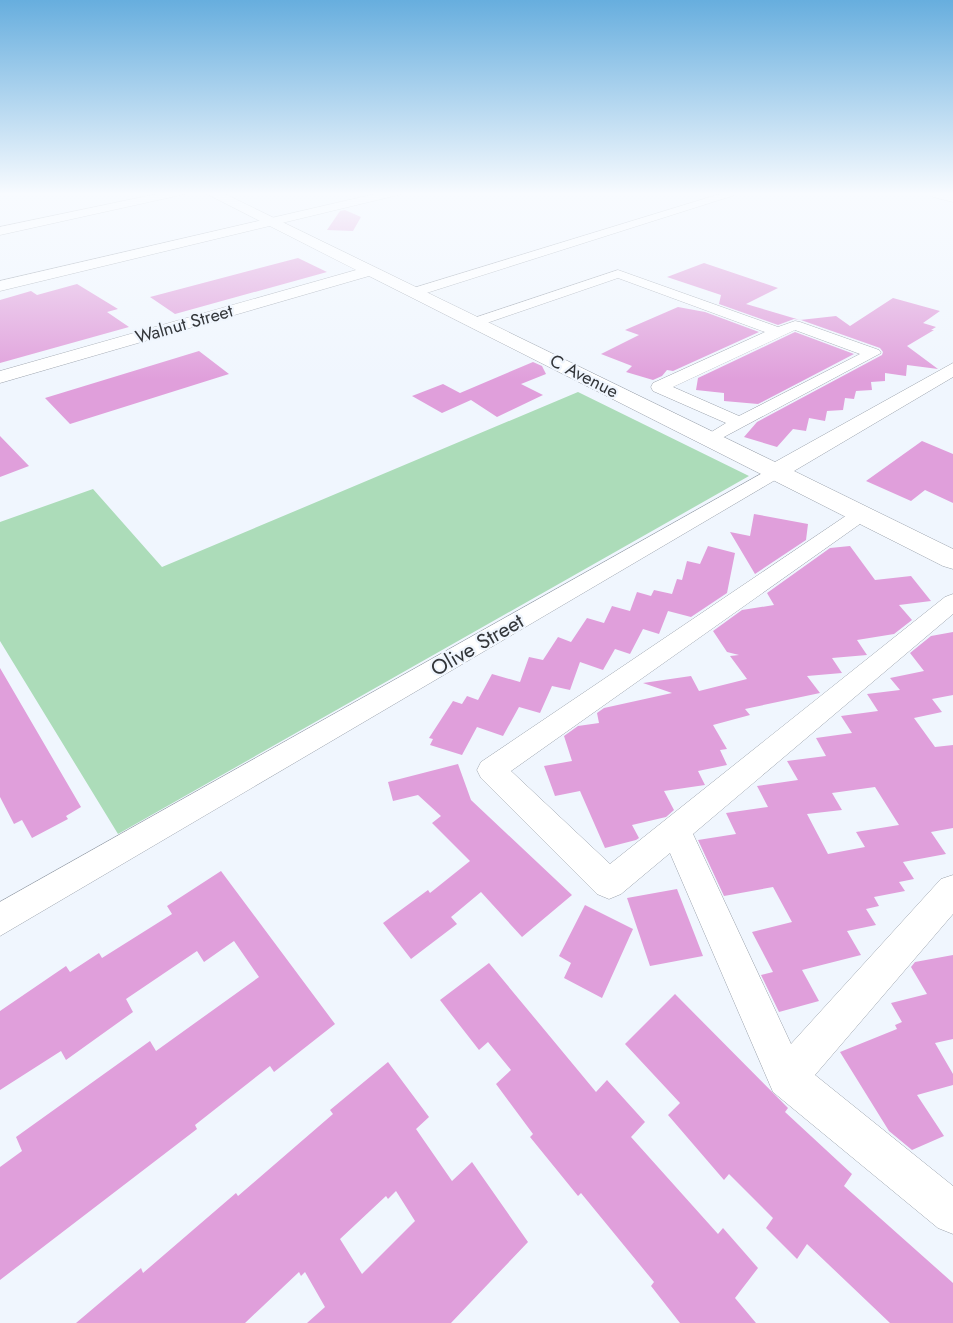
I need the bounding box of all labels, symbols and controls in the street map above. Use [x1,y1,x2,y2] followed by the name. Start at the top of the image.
[132,297,236,350] street label: Walnut Street
[545,348,623,404] street label: C Avenue
[425,606,529,684] street label: Olive Street

